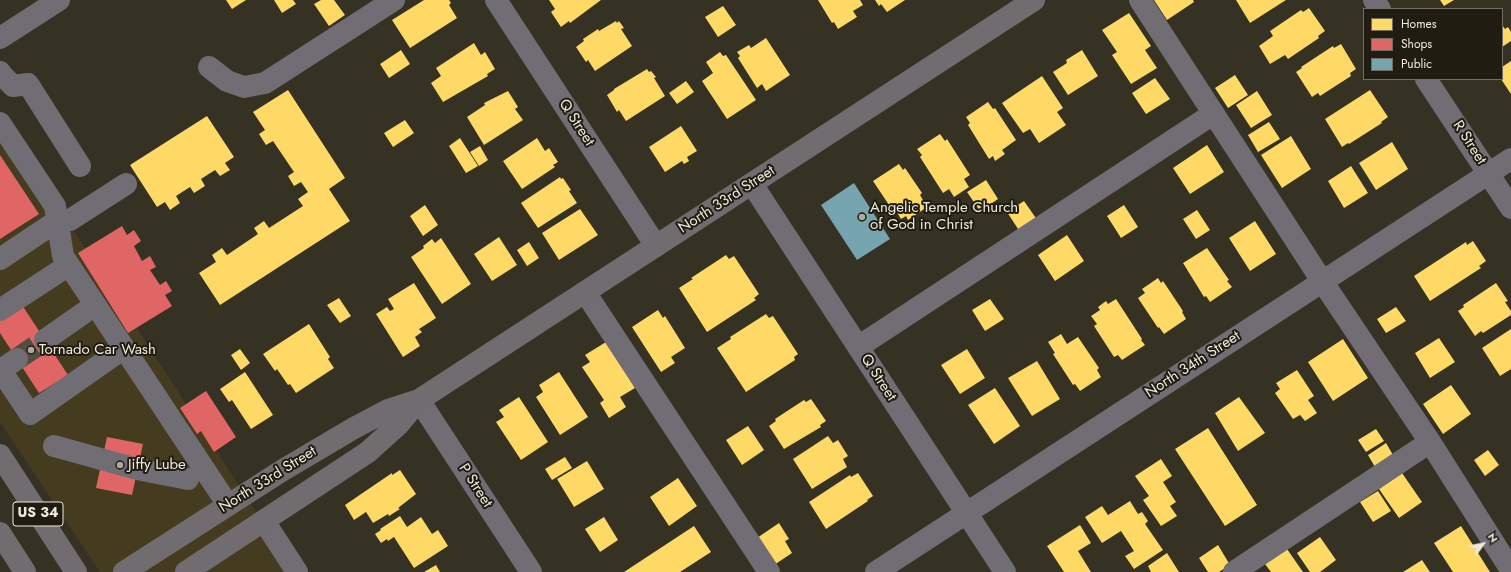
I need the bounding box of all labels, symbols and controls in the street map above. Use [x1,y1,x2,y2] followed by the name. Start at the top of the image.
[1363,8,1503,80] legend
[1401,15,1437,33] text: Homes
[1401,35,1432,53] text: Shops
[1401,55,1432,73] text: Public
[554,96,598,150] street label: Q Street
[1448,118,1490,168] street label: R Street
[675,162,779,238] street label: North 33rd Street
[870,199,1018,234] place label: Angelic Temple Church of God in Christ
[857,212,867,222] marker: Angelic Temple Church of God in Christ
[1142,328,1244,402] street label: North 34th Street
[39,341,156,359] place label: Tornado Car Wash
[26,345,36,355] marker: Tornado Car Wash
[856,351,900,405] street label: Q Street
[216,443,320,517] street label: North 33rd Street
[128,456,186,474] place label: Jiffy Lube
[115,460,125,470] marker: Jiffy Lube
[454,461,496,511] street label: P Street
[13,502,63,526] road number: US 34
[1463,524,1503,564] north arrow
[1484,529,1502,545] text: N

